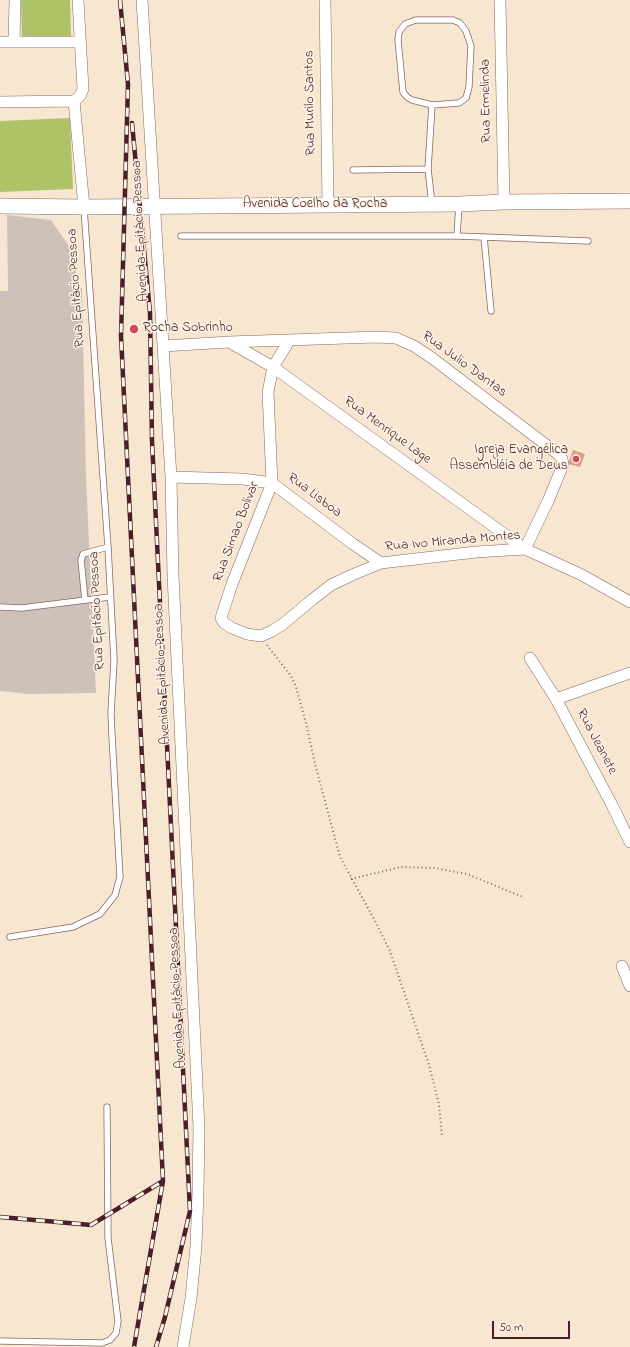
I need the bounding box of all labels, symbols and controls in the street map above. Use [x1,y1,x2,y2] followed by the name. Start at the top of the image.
[302,50,320,156] street label: Rua Murilo Santos
[478,59,496,143] street label: Rua Ermelinda
[129,160,153,302] street label: Avenida Epitácio Pessoa
[243,197,387,213] street label: Avenida Coelho da Rocha
[64,228,90,348] street label: Rua Epitácio Pessoa
[143,321,233,337] place label: Rocha Sobrinho
[128,323,140,335] marker: Rocha Sobrinho
[418,328,510,402] street label: Rua Julio Dantas
[340,394,434,468] street label: Rua Menrique Lage
[450,443,568,476] place label: Igreja Evangélica Assembléia de Deus
[571,454,581,464] marker: Igreja Evangélica Assembléia de Deus
[283,470,345,522] street label: Rua Lisboa
[210,480,264,584] street label: Rua Simao Bolivar
[385,528,521,556] street label: Rua Ivo Miranda Montes
[86,551,110,671] street label: Rua Epitácio Pessoa
[151,603,175,745] street label: Avenida Epitácio Pessoa
[572,706,620,778] street label: Rua Jeanete
[166,927,190,1069] street label: Avenida Epitácio Pessoa
[494,1313,572,1339] scale bar
[499,1319,523,1337] text: 50 m

